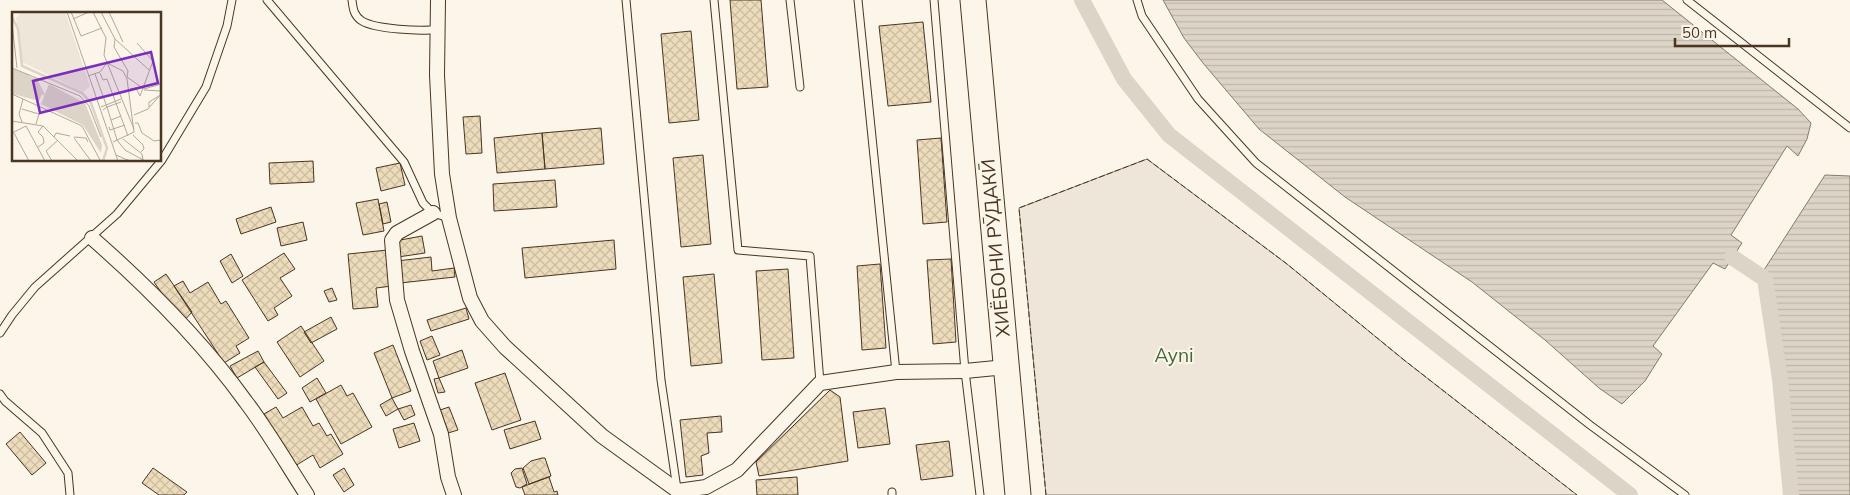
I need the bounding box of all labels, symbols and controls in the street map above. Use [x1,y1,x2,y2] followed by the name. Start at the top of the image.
[12,12,161,161] inset map
[1675,15,1789,47] scale bar
[1682,23,1717,42] text: 50 m
[975,158,1015,338] street label: ХИЁБОНИ РӮДАКӢ
[1154,343,1194,367] park label: Ayni

